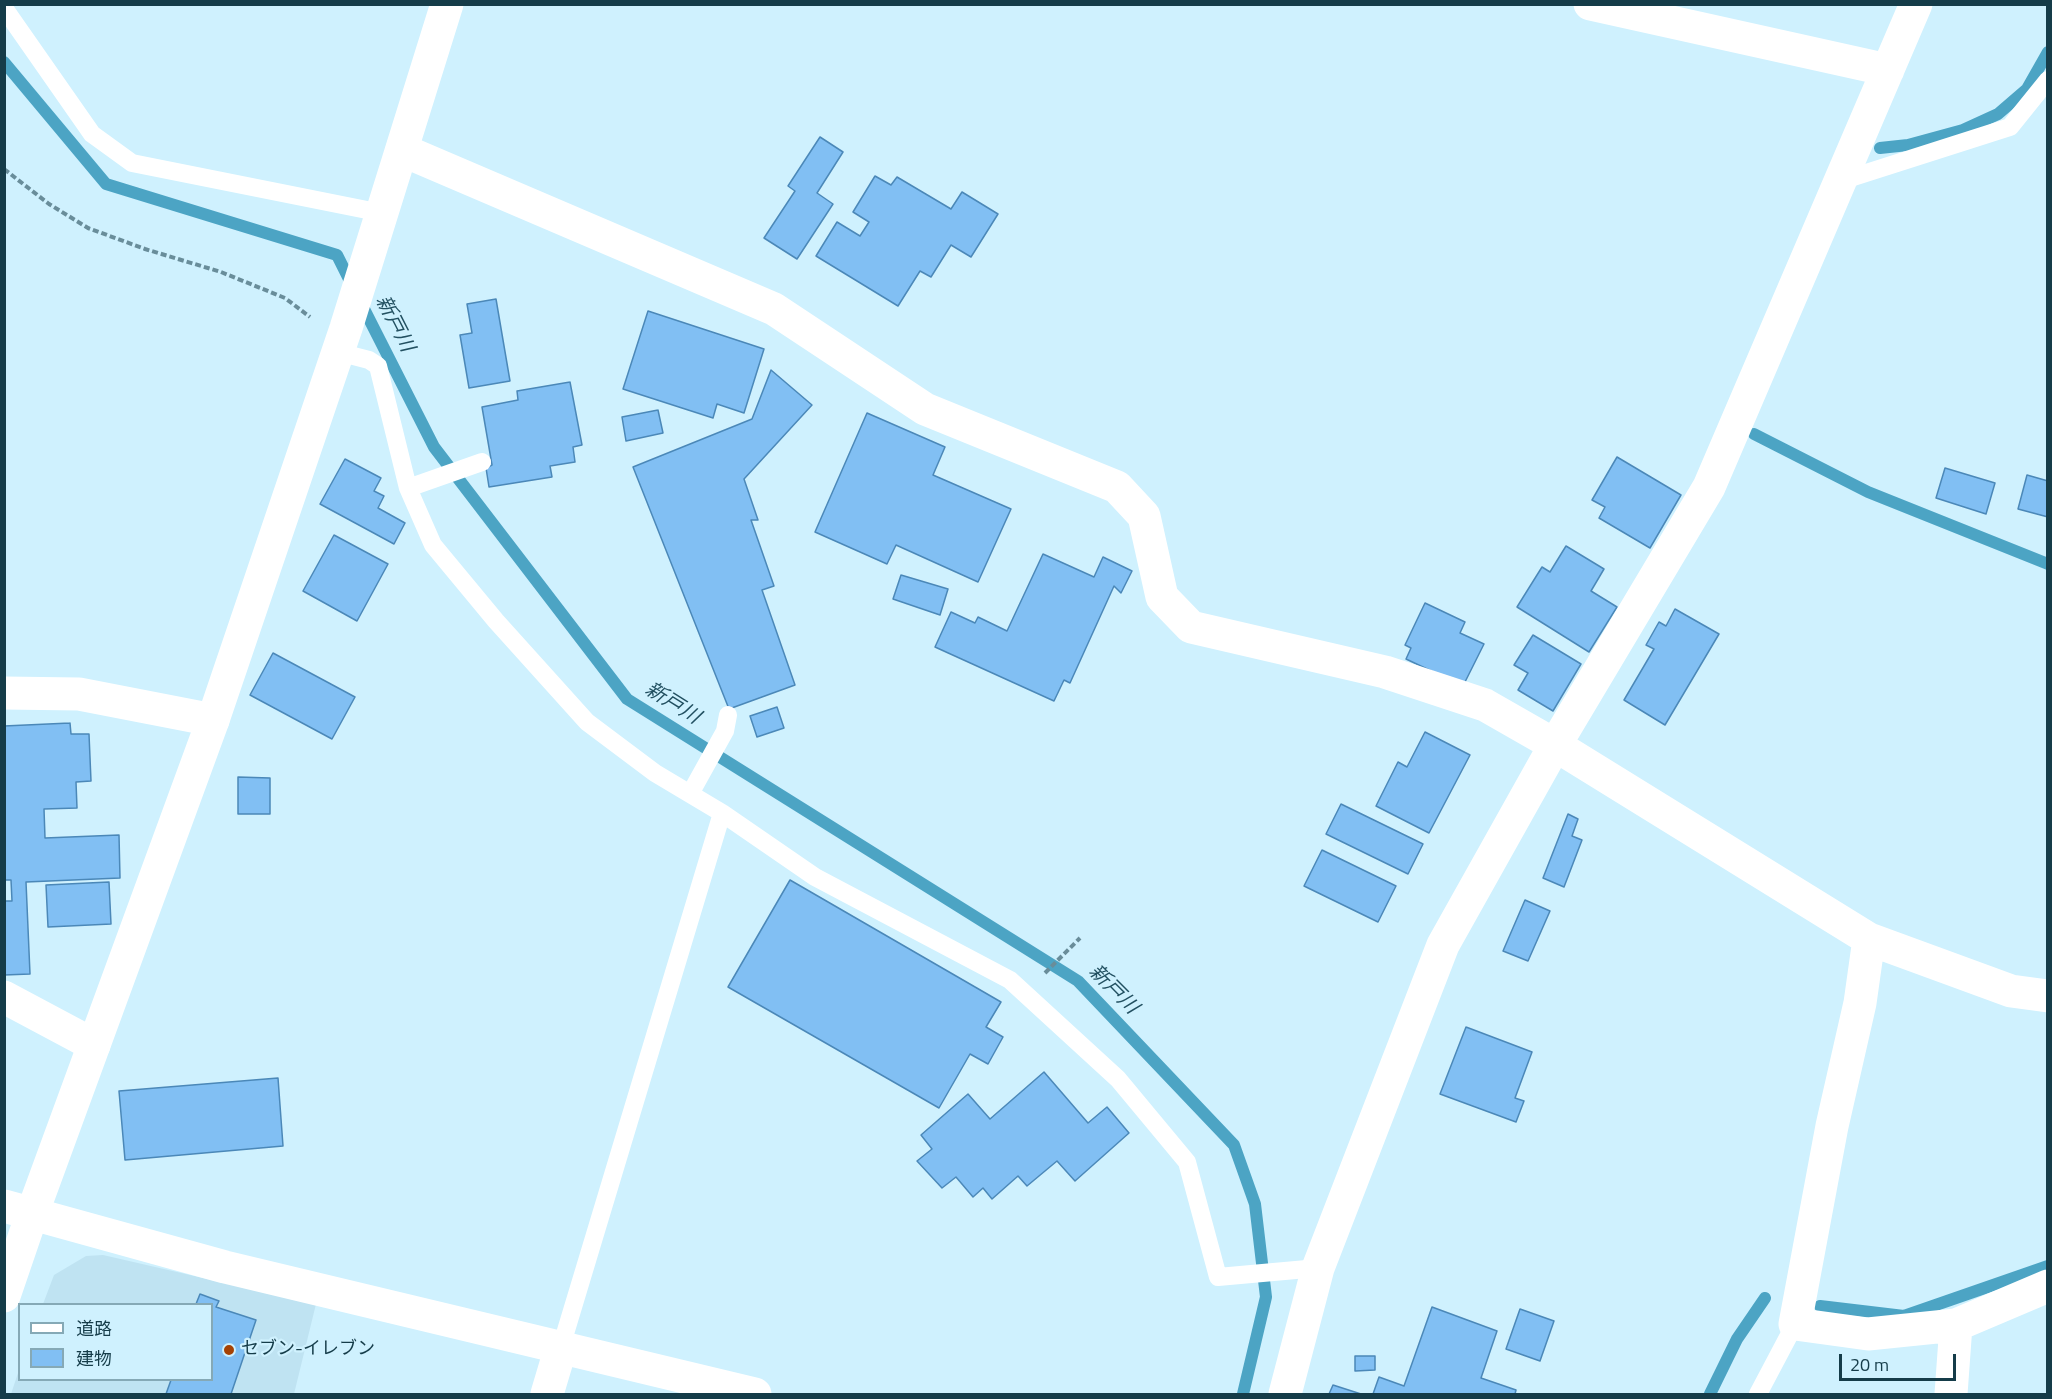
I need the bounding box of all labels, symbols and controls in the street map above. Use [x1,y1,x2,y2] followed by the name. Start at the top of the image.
[370,292,418,356] water label: 新戸川
[640,678,704,730] water label: 新戸川
[1083,960,1143,1020] water label: 新戸川
[18,1303,213,1381] legend
[76,1315,112,1342] text: 道路
[241,1339,375,1361] place label: セブン-イレブン
[1842,1342,1959,1380] scale bar
[222,1343,236,1357] marker: セブン-イレブン
[76,1345,112,1372] text: 建物
[1850,1351,1889,1378] text: 20 m

